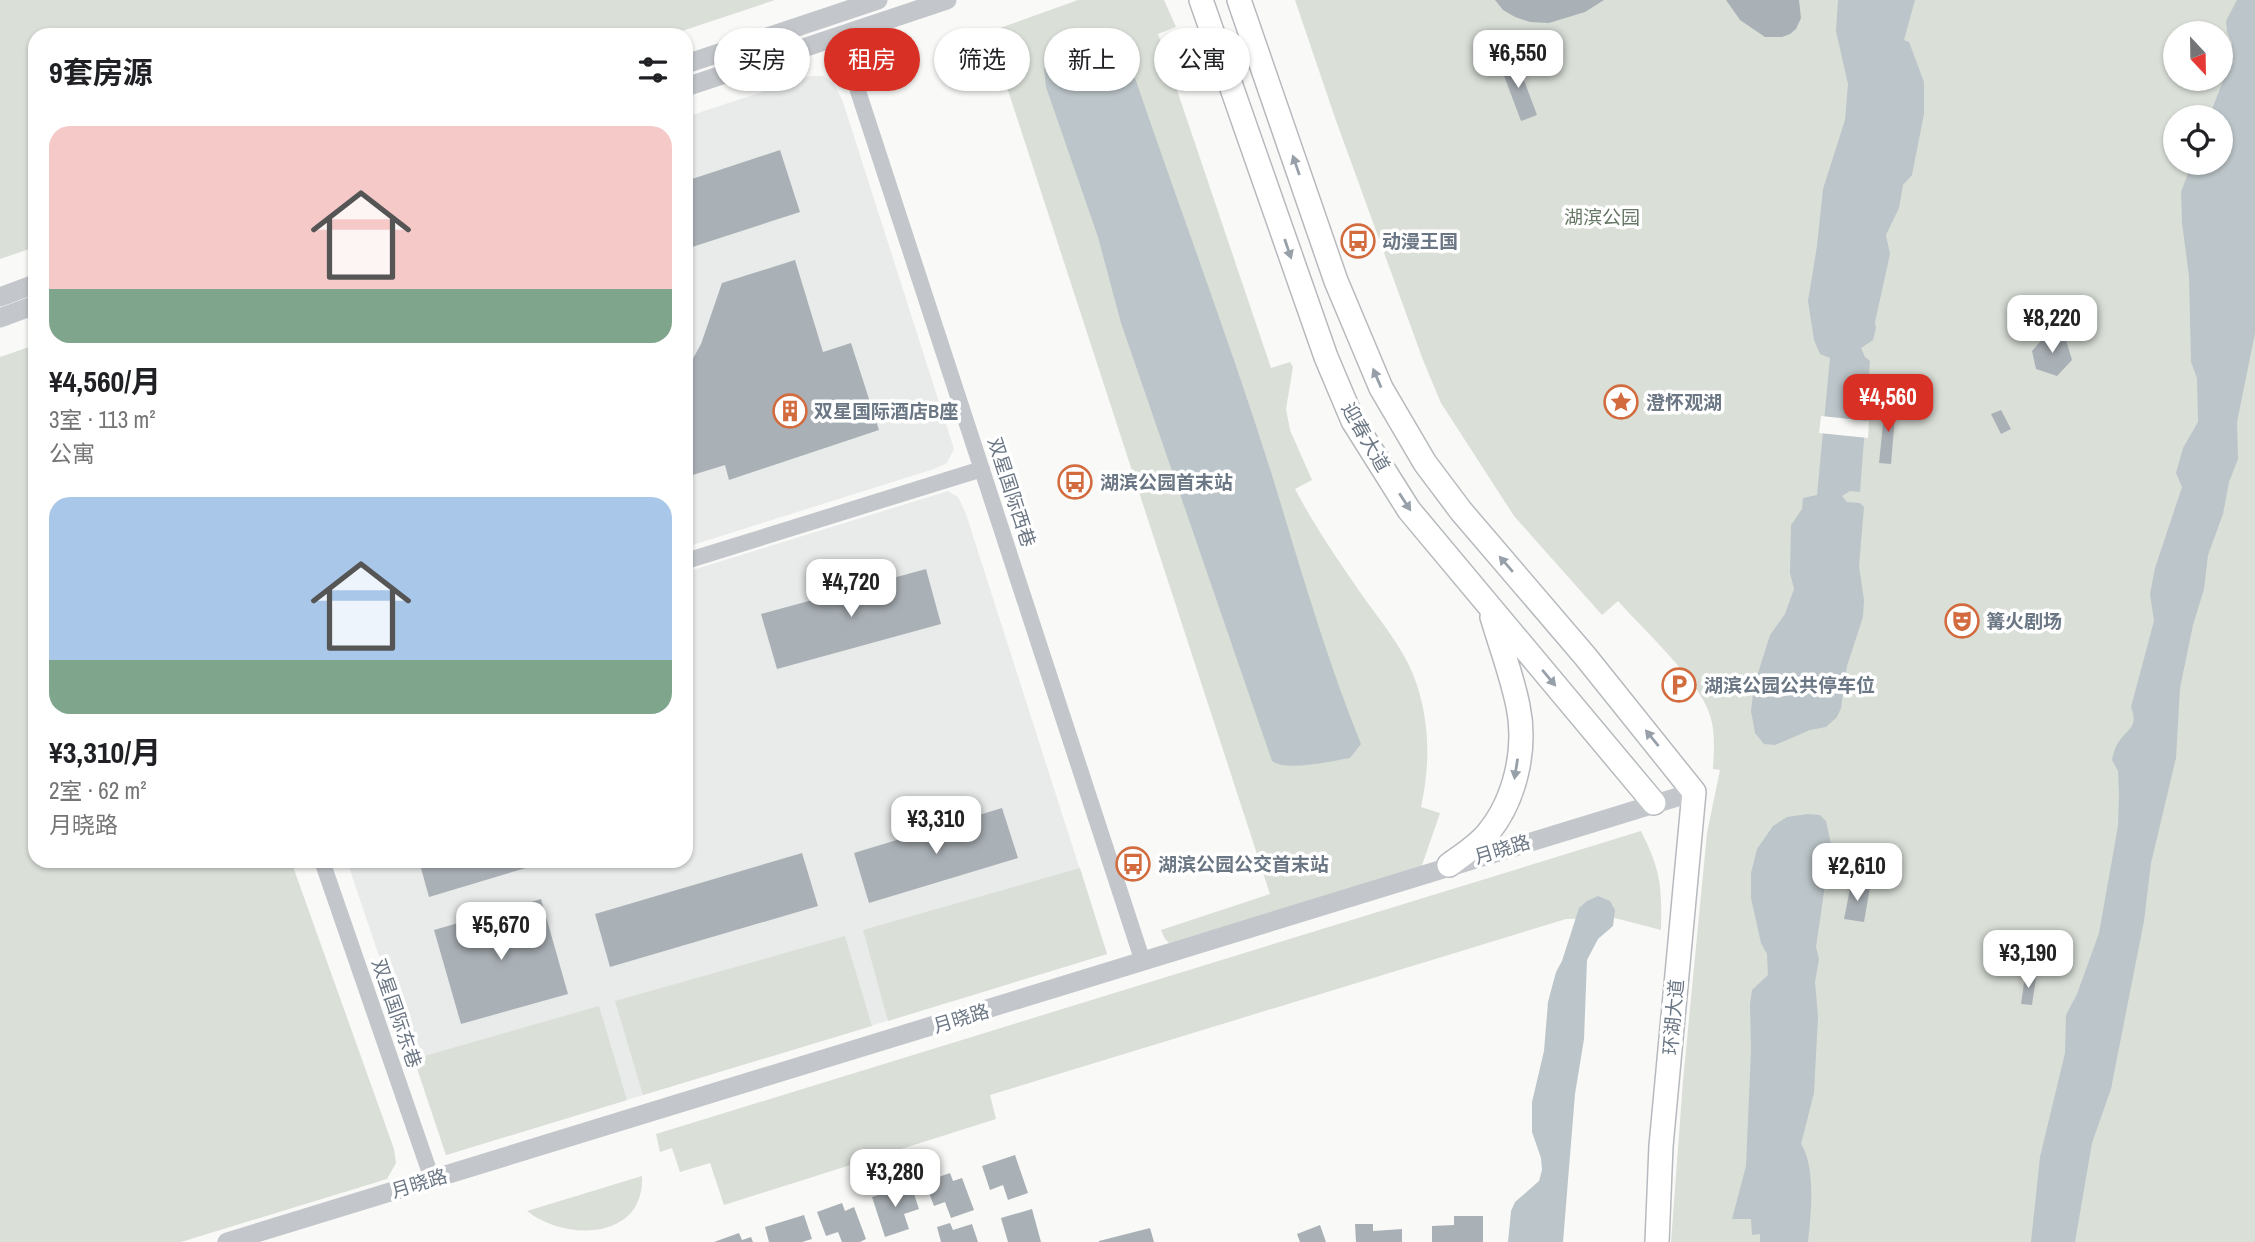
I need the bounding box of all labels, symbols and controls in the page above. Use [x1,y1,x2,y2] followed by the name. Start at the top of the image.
[2163,21,2233,91] north arrow
[2163,21,2233,175] map controls
[714,28,810,91] chip: 买房
[824,28,920,91] chip: 租房
[934,28,1030,91] chip: 筛选
[1044,28,1140,91] chip: 新上
[1154,28,1250,91] chip: 公寓
[1461,31,1575,90] pin: ¥6,550
[1489,37,1547,68] text: ¥6,550
[634,51,672,89] icon: filters
[49,52,153,92] text: 9套房源
[2163,105,2233,175] button: locate
[1290,154,1301,175] one-way arrow
[298,172,424,298] icon: home
[1564,204,1640,230] park label: 湖滨公园
[1339,222,1377,260] bus stop icon: 动漫王国
[1382,228,1458,254] place label: 动漫王国
[1283,239,1294,260] one-way arrow
[1995,296,2109,355] pin: ¥8,220
[2023,302,2081,333] text: ¥8,220
[49,361,161,401] text: ¥4,560/月
[1371,367,1382,388] one-way arrow
[1831,374,1945,434] pin: ¥4,560
[1859,381,1917,412] text: ¥4,560
[1602,383,1640,421] place icon: 澄怀观湖
[1646,389,1722,415] place label: 澄怀观湖
[771,392,809,430] building icon: 双星国际酒店B座
[814,398,958,424] place label: 双星国际酒店B座
[1336,398,1396,476] street label: 迎春大道
[49,404,156,435] text: 3室 · 113 m²
[982,434,1042,550] street label: 双星国际西巷
[49,438,95,469] text: 公寓
[1056,463,1094,501] bus stop icon: 湖滨公园首末站
[1100,469,1233,495] place label: 湖滨公园首末站
[1398,493,1411,512] one-way arrow
[298,543,424,669] icon: home
[1499,555,1514,572] one-way arrow
[794,560,908,619] pin: ¥4,720
[822,566,880,597] text: ¥4,720
[1943,602,1981,640] theatre icon: 篝火剧场
[1986,608,2062,634] place label: 篝火剧场
[1660,666,1698,704] parking icon: 湖滨公园公共停车位
[1541,669,1556,687] one-way arrow
[1704,672,1875,698] place label: 湖滨公园公共停车位
[1644,730,1659,748] one-way arrow
[49,732,161,772] text: ¥3,310/月
[1510,758,1521,780] one-way arrow
[49,775,146,806] text: 2室 · 62 m²
[879,796,993,856] pin: ¥3,310
[907,803,965,834] text: ¥3,310
[49,809,118,840] text: 月晓路
[1471,828,1533,870] street label: 月晓路
[1800,844,1914,903] pin: ¥2,610
[1114,845,1152,883] bus stop icon: 湖滨公园公交首末站
[1828,850,1886,881] text: ¥2,610
[1158,851,1329,877] place label: 湖滨公园公交首末站
[444,902,558,962] pin: ¥5,670
[472,909,530,940] text: ¥5,670
[1971,930,2085,990] pin: ¥3,190
[1999,937,2057,968] text: ¥3,190
[366,955,428,1071] street label: 双星国际东巷
[1657,978,1689,1056] street label: 环湖大道
[930,997,992,1039] street label: 月晓路
[838,1150,952,1209] pin: ¥3,280
[866,1156,924,1187] text: ¥3,280
[388,1162,450,1204] street label: 月晓路

